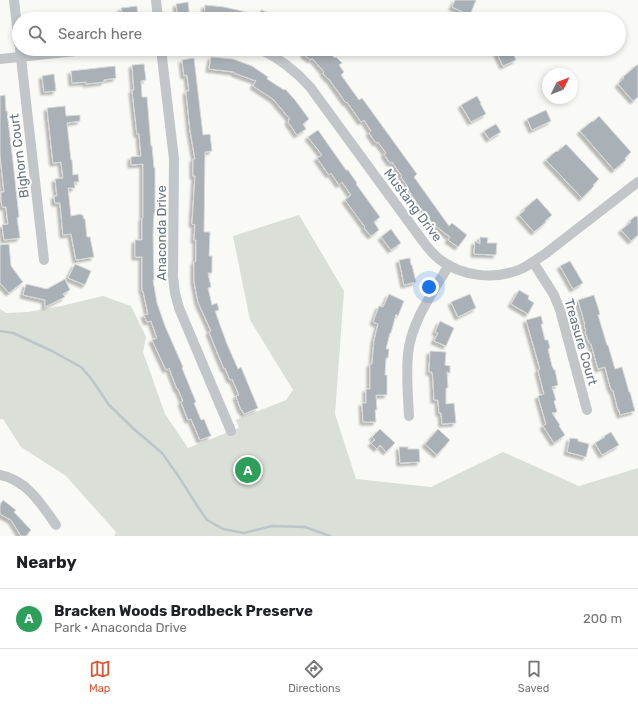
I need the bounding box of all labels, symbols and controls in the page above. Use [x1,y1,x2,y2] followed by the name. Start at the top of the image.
[12,12,626,56] search box
[26,23,48,45] icon: search
[58,25,142,43] text: Search here
[542,68,578,104] north arrow
[6,113,33,199] street label: Bighorn Court
[380,166,445,245] street label: Mustang Drive
[154,185,169,281] street label: Anaconda Drive
[419,277,439,297] your location
[561,297,601,387] street label: Treasure Court
[235,455,261,485] pin: A
[16,552,77,572] text: Nearby
[54,602,313,620] text: Bracken Woods Brodbeck Preserve
[24,611,34,626] text: A
[583,611,622,626] text: 200 m
[54,620,187,635] text: Park · Anaconda Drive
[89,658,111,695] tab: Map
[288,658,340,695] tab: Directions
[518,658,549,695] tab: Saved

